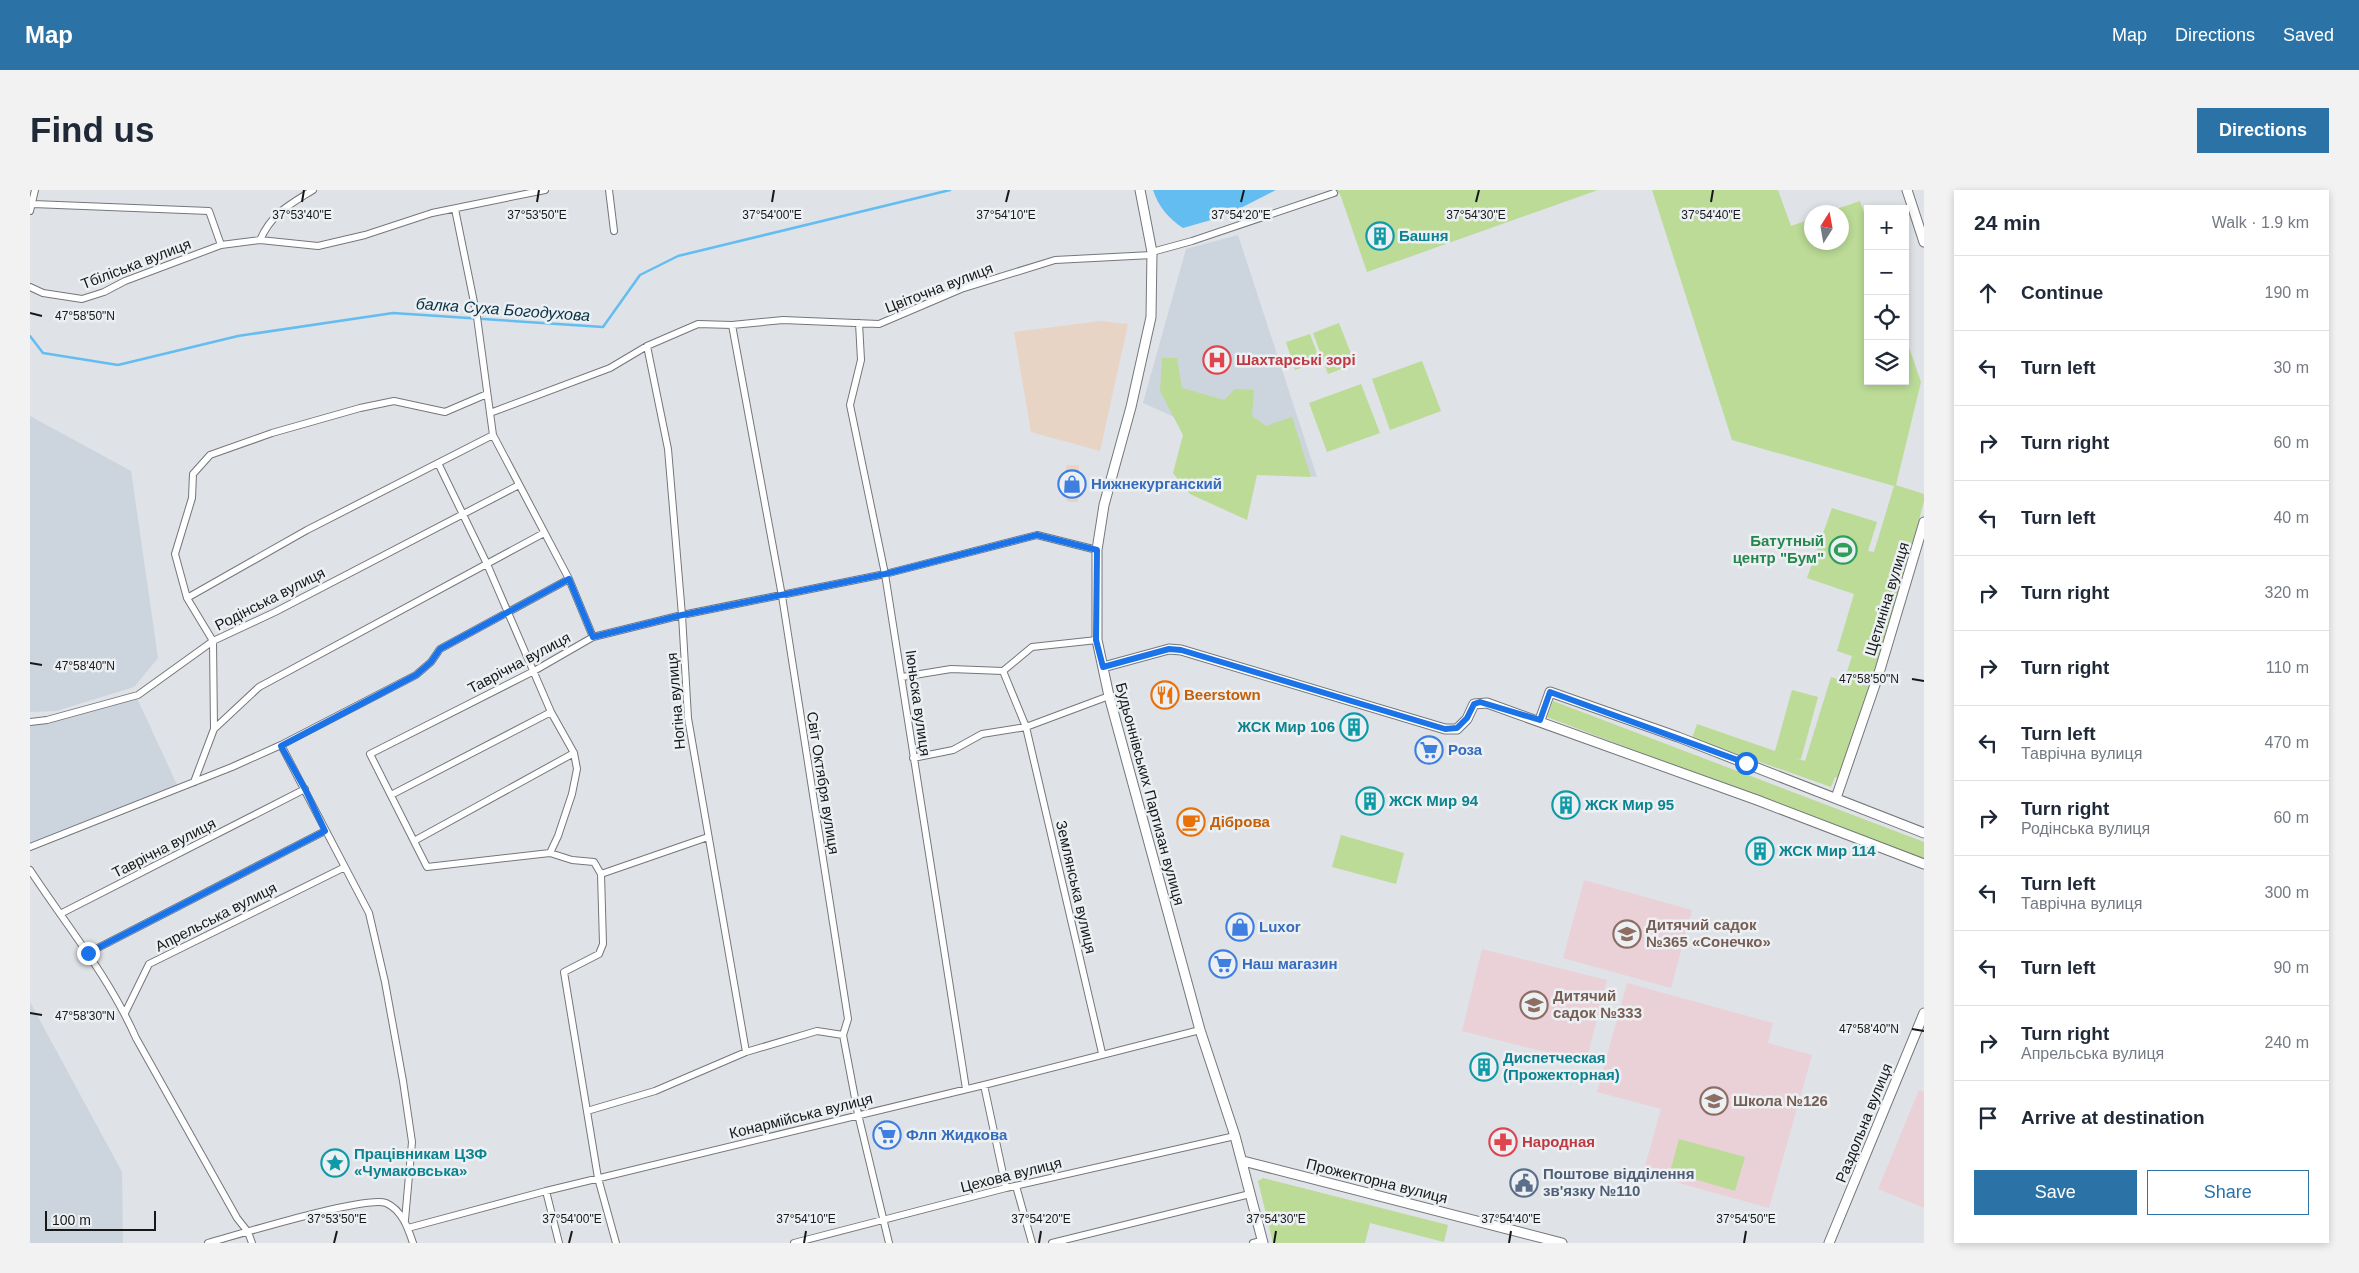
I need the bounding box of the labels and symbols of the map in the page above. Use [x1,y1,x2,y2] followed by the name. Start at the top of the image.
[1804,205,1849,250] north arrow
[272,208,332,222] text: 37°53'40"E
[507,208,567,222] text: 37°53'50"E
[742,208,802,222] text: 37°54'00"E
[976,208,1036,222] text: 37°54'10"E
[1211,208,1271,222] text: 37°54'20"E
[1446,208,1506,222] text: 37°54'30"E
[1681,208,1741,222] text: 37°54'40"E
[1365,221,1395,251] building icon: Башня
[1399,227,1448,244] place label: Башня
[78,235,193,292] street label: Тбіліська вулиця
[882,259,995,316] street label: Цвiточна вулиця
[415,295,591,324] water label: балка Суха Богодухова
[55,309,115,323] text: 47°58'50"N
[1202,345,1232,375] hospital icon: Шахтарські зорі
[1236,351,1356,368] place label: Шахтарські зорі
[1057,469,1087,499] shop icon: Нижнекурганский
[1091,475,1222,492] place label: Нижнекурганский
[1733,532,1824,566] place label: Батутный центр "Бум"
[1828,535,1858,565] sports icon: Батутный центр "Бум"
[1861,540,1912,658] street label: Щетиніна вулиця
[212,563,328,634] street label: Родінська вулиця
[465,628,573,697] street label: Таврічна вулиця
[903,649,934,757] street label: Iюньска вулиця
[663,652,688,750] street label: Ногіна вулиця
[55,659,115,673] text: 47°58'40"N
[1839,672,1899,686] text: 47°58'50"N
[1150,680,1180,710] restaurant icon: Beerstown
[1113,681,1188,907] street label: Будьоннівських Партизан вулиця
[1184,686,1261,703] place label: Beerstown
[804,710,843,856] street label: Світ Октября вулиця
[1339,712,1369,742] building icon: ЖСК Мир 106
[1237,718,1335,735] place label: ЖСК Мир 106
[1414,735,1444,765] supermarket icon: Роза
[1448,741,1483,758] place label: Роза
[1735,752,1758,775] route start
[1355,786,1385,816] building icon: ЖСК Мир 94
[1551,790,1581,820] building icon: ЖСК Мир 95
[1388,792,1479,809] place label: ЖСК Мир 94
[1584,796,1674,813] place label: ЖСК Мир 95
[1176,807,1206,837] cafe icon: Діброва
[1210,813,1270,830] place label: Діброва
[109,814,218,881] street label: Таврічна вулиця
[1053,819,1100,955] street label: Землянська вулиця
[1745,836,1775,866] building icon: ЖСК Мир 114
[1778,842,1876,859] place label: ЖСК Мир 114
[152,879,279,955] street label: Апрельська вулиця
[1225,912,1255,942] shop icon: Luxor
[1646,916,1771,950] place label: Дитячий садок №365 «Сонечко»
[1259,918,1301,935] place label: Luxor
[1612,919,1642,949] school or university icon: Дитячий садок №365 «Сонечко»
[77,942,100,965] route end
[1208,949,1238,979] supermarket icon: Наш магазин
[1242,955,1338,972] place label: Наш магазин
[1553,987,1642,1021] place label: Дитячий садок №333
[1519,990,1549,1020] school or university icon: Дитячий садок №333
[55,1009,115,1023] text: 47°58'30"N
[1839,1022,1899,1036] text: 47°58'40"N
[1503,1049,1620,1083] place label: Диспетческая (Прожекторная)
[1469,1052,1499,1082] building icon: Диспетческая (Прожекторная)
[1832,1061,1895,1185] street label: Раздольна вулиця
[1699,1086,1729,1116] school or university icon: Школа №126
[727,1089,874,1142] street label: Конармійська вулиця
[1733,1092,1828,1109] place label: Школа №126
[872,1120,902,1150] supermarket icon: Флп Жидкова
[906,1126,1008,1143] place label: Флп Жидкова
[1488,1127,1518,1157] pharmacy icon: Народная
[1522,1133,1595,1150] place label: Народная
[354,1145,487,1179] place label: Працівникам ЦЗФ «Чумаковська»
[320,1148,350,1178] place icon: Працівникам ЦЗФ «Чумаковська»
[958,1154,1063,1195] street label: Цехова вулиця
[1305,1155,1450,1206] street label: Прожекторна вулиця
[1543,1165,1694,1199] place label: Поштове відділення зв'язку №110
[1509,1168,1539,1198] public building icon: Поштове відділення зв'язку №110
[45,1208,156,1231] scale bar
[307,1212,367,1226] text: 37°53'50"E
[542,1212,602,1226] text: 37°54'00"E
[776,1212,836,1226] text: 37°54'10"E
[1011,1212,1071,1226] text: 37°54'20"E
[1246,1212,1306,1226] text: 37°54'30"E
[1481,1212,1541,1226] text: 37°54'40"E
[1716,1212,1776,1226] text: 37°54'50"E

